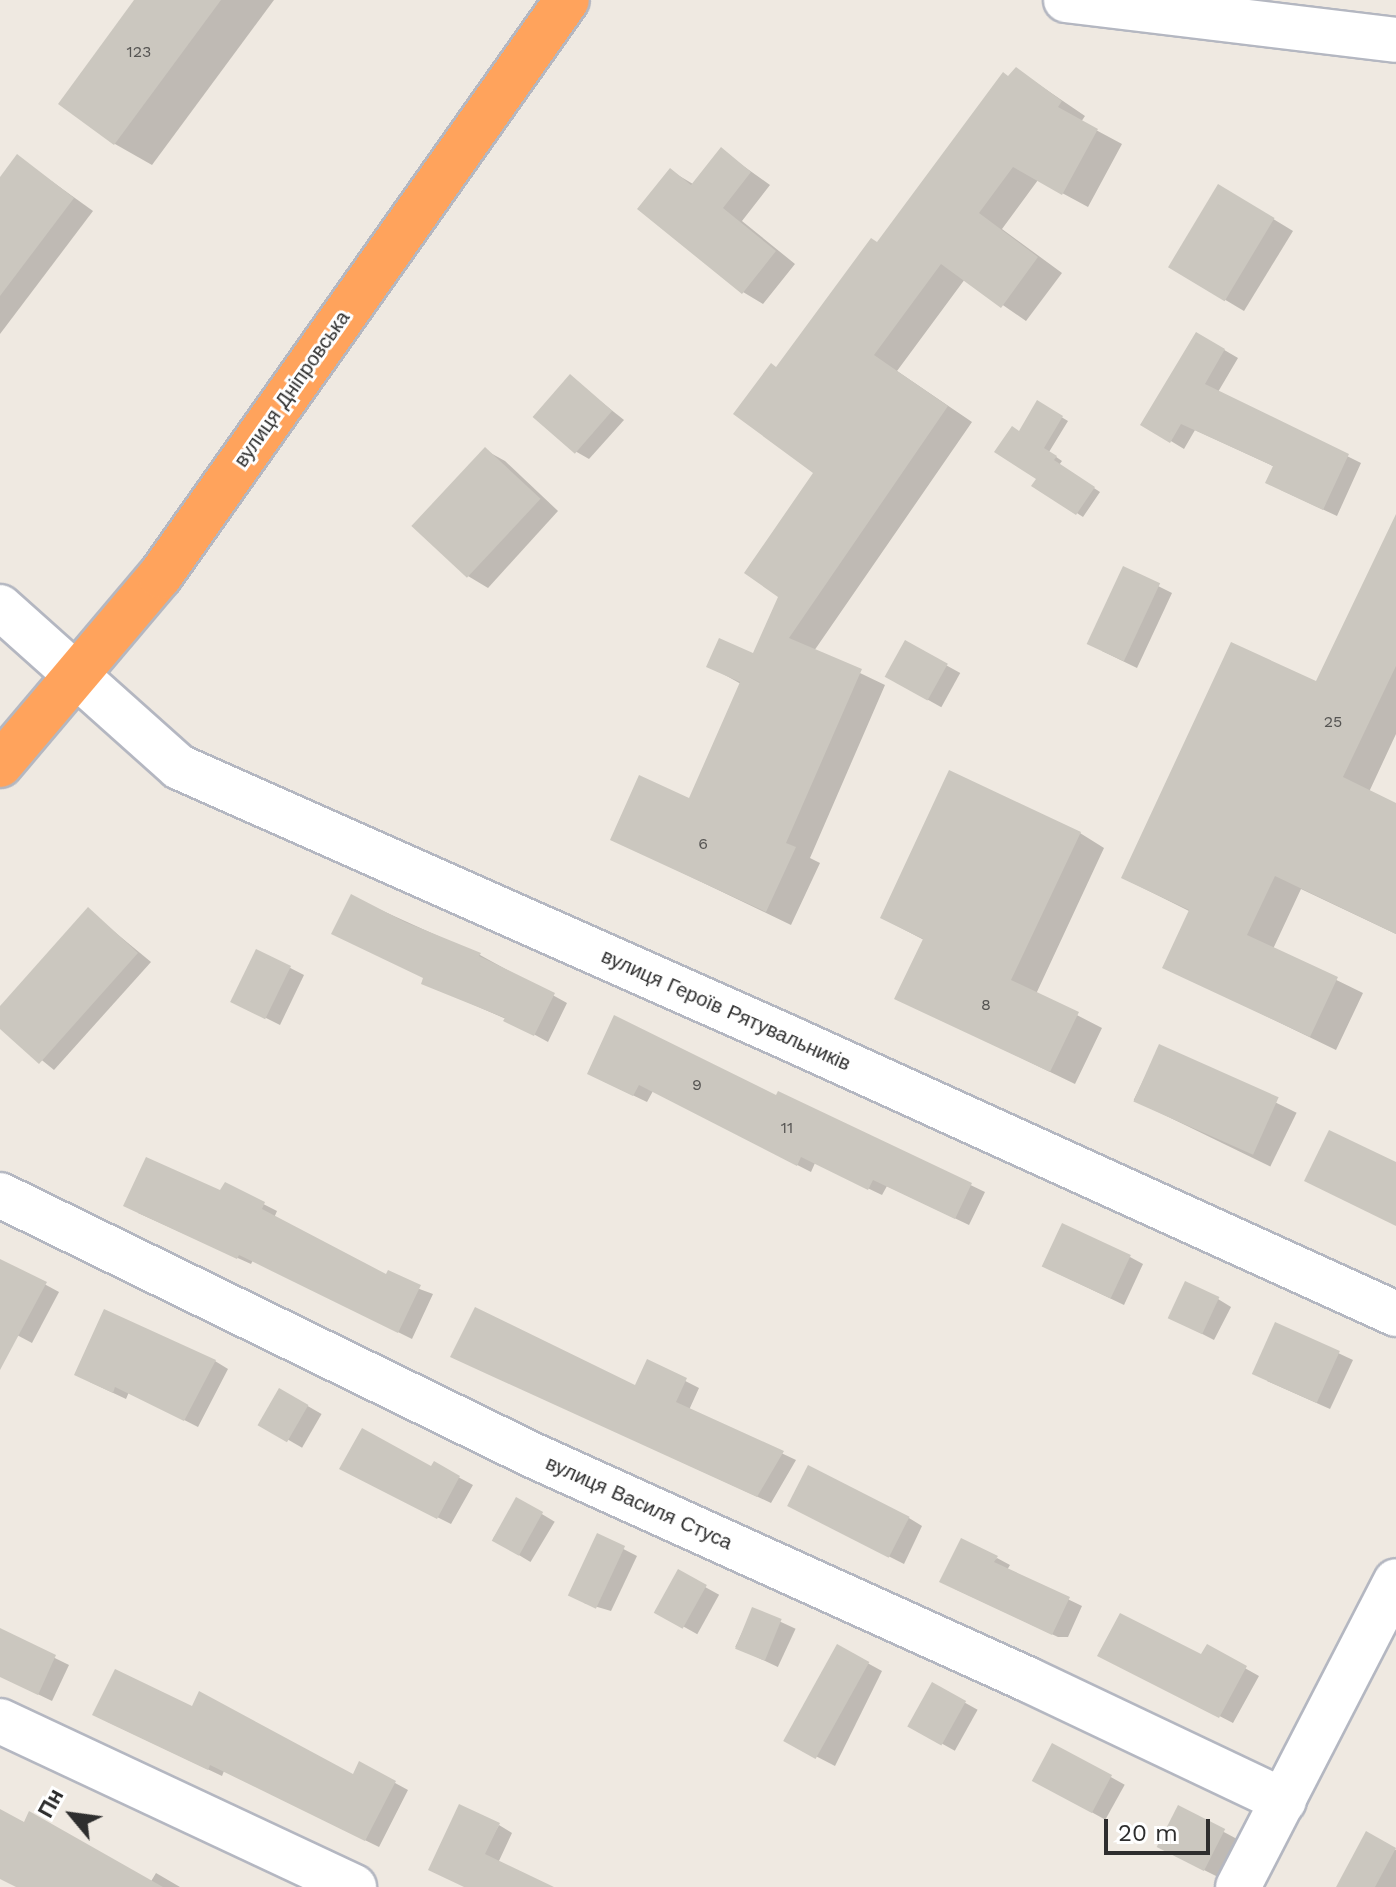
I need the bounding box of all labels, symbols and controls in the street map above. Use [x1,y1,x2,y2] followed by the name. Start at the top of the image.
[127,42,151,62] house number: 123
[229,306,355,472] street label: вулиця Дніпровська
[1324,712,1342,732] house number: 25
[698,834,708,854] house number: 6
[598,944,854,1076] street label: вулиця Героїв Рятувальників
[981,995,991,1015] house number: 8
[692,1075,702,1095] house number: 9
[781,1118,793,1138] house number: 11
[542,1451,736,1555] street label: вулиця Василя Стуса
[32,1775,112,1855] north arrow
[33,1784,69,1822] text: Пн
[1108,1803,1214,1853] scale bar
[1118,1819,1178,1847] text: 20 m

